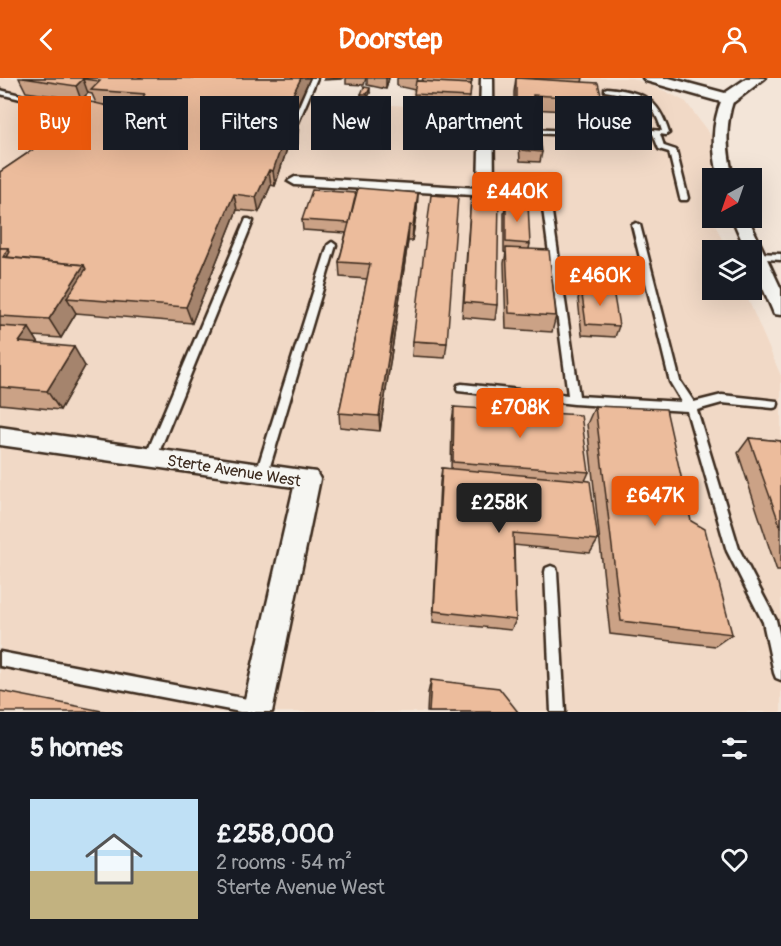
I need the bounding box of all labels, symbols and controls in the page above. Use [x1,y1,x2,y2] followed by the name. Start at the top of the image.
[30,23,63,56] icon: back
[338,23,443,56] text: Doorstep
[718,23,751,56] icon: person
[18,96,91,150] chip: Buy
[103,96,188,150] chip: Rent
[200,96,299,150] chip: Filters
[311,96,391,150] chip: New
[403,96,543,150] chip: Apartment
[555,96,652,150] chip: House
[702,168,762,228] north arrow
[702,168,762,300] map controls
[475,172,559,223] pin: £440K
[486,179,548,204] text: £440K
[702,240,762,300] button: layers
[558,256,642,307] pin: £460K
[569,263,631,288] text: £460K
[478,388,562,439] pin: £708K
[490,395,550,420] text: £708K
[166,451,303,492] street label: Sterte Avenue West
[613,476,697,527] pin: £647K
[457,483,541,534] pin: £258K
[626,483,684,508] text: £647K
[470,490,528,515] text: £258K
[30,732,123,764] text: 5 homes
[718,732,751,765] icon: filters
[216,818,334,850] text: £258,000
[78,823,150,895] icon: home
[718,843,751,876] icon: heart
[216,850,352,875] text: 2 rooms · 54 m²
[216,875,385,900] text: Sterte Avenue West

